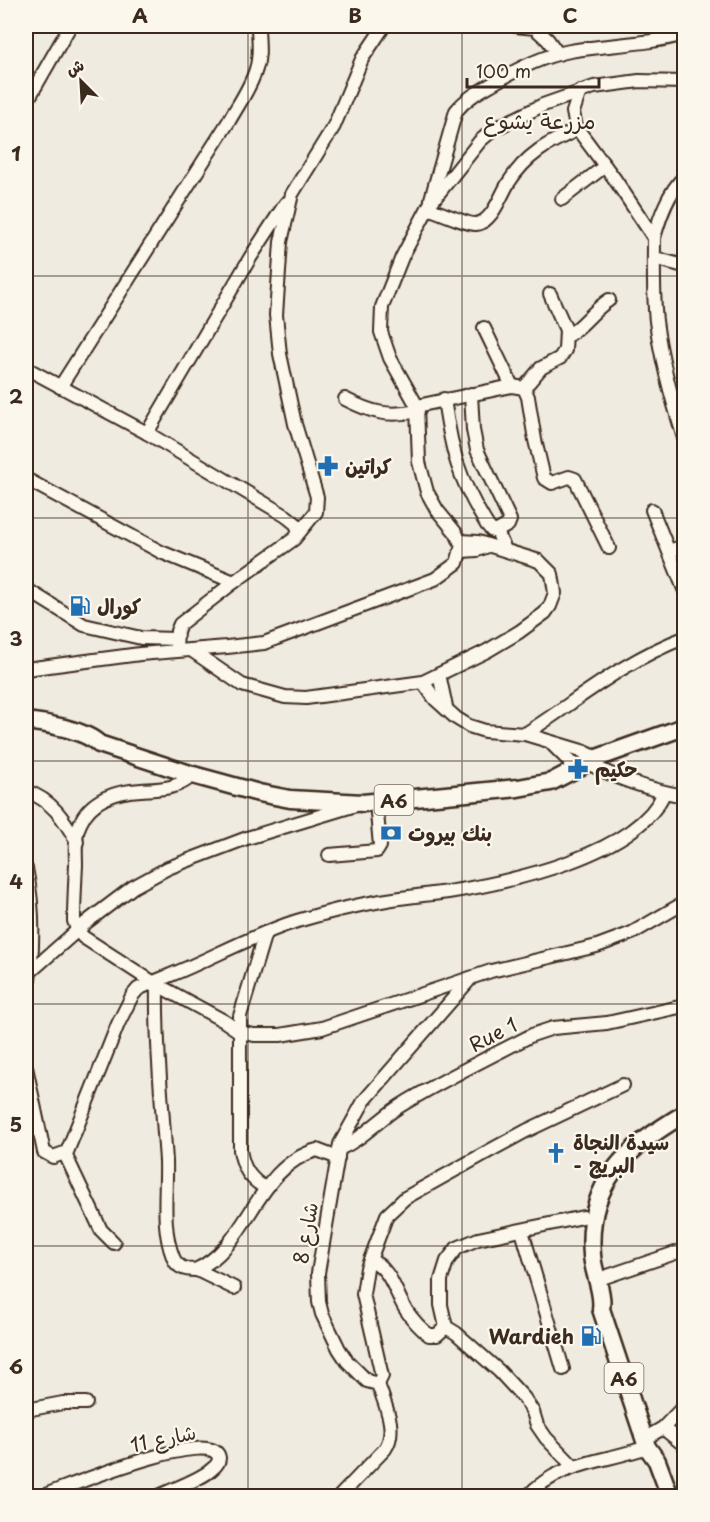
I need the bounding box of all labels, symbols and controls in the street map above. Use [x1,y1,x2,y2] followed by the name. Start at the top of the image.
[132,0,148,30] text: A
[348,0,362,30] text: B
[562,0,578,30] text: C
[51,51,111,111] north arrow
[467,51,599,89] scale bar
[62,52,87,81] text: ش
[476,57,531,84] text: 100 m
[482,103,596,137] district label: مزرعة يشوع
[11,138,21,168] text: 1
[9,381,23,411] text: 2
[345,451,392,481] place label: كراتين
[316,454,340,478] pharmacy icon: كراتين
[97,591,141,621] place label: كورال
[68,594,92,618] fuel station icon: كورال
[9,623,23,653] text: 3
[595,754,637,785] place label: حكيم
[566,757,590,781] pharmacy icon: حكيم
[374,785,414,815] road number: A6
[408,818,492,848] place label: بنك بيروت
[379,821,403,845] bank icon: بنك بيروت
[9,866,23,896] text: 4
[464,1009,522,1059] street label: Rue 1
[10,1109,22,1139] text: 5
[573,1127,669,1180] place label: سيدة النجاة - البريج
[544,1141,568,1165] church icon: سيدة النجاة - البريج
[285,1200,325,1266] street label: شارع 8
[489,1321,574,1351] place label: Wardieh
[579,1324,603,1348] fuel station icon: Wardieh
[9,1351,23,1381] text: 6
[604,1363,644,1393] road number: A6
[127,1416,199,1460] street label: شارع 11

